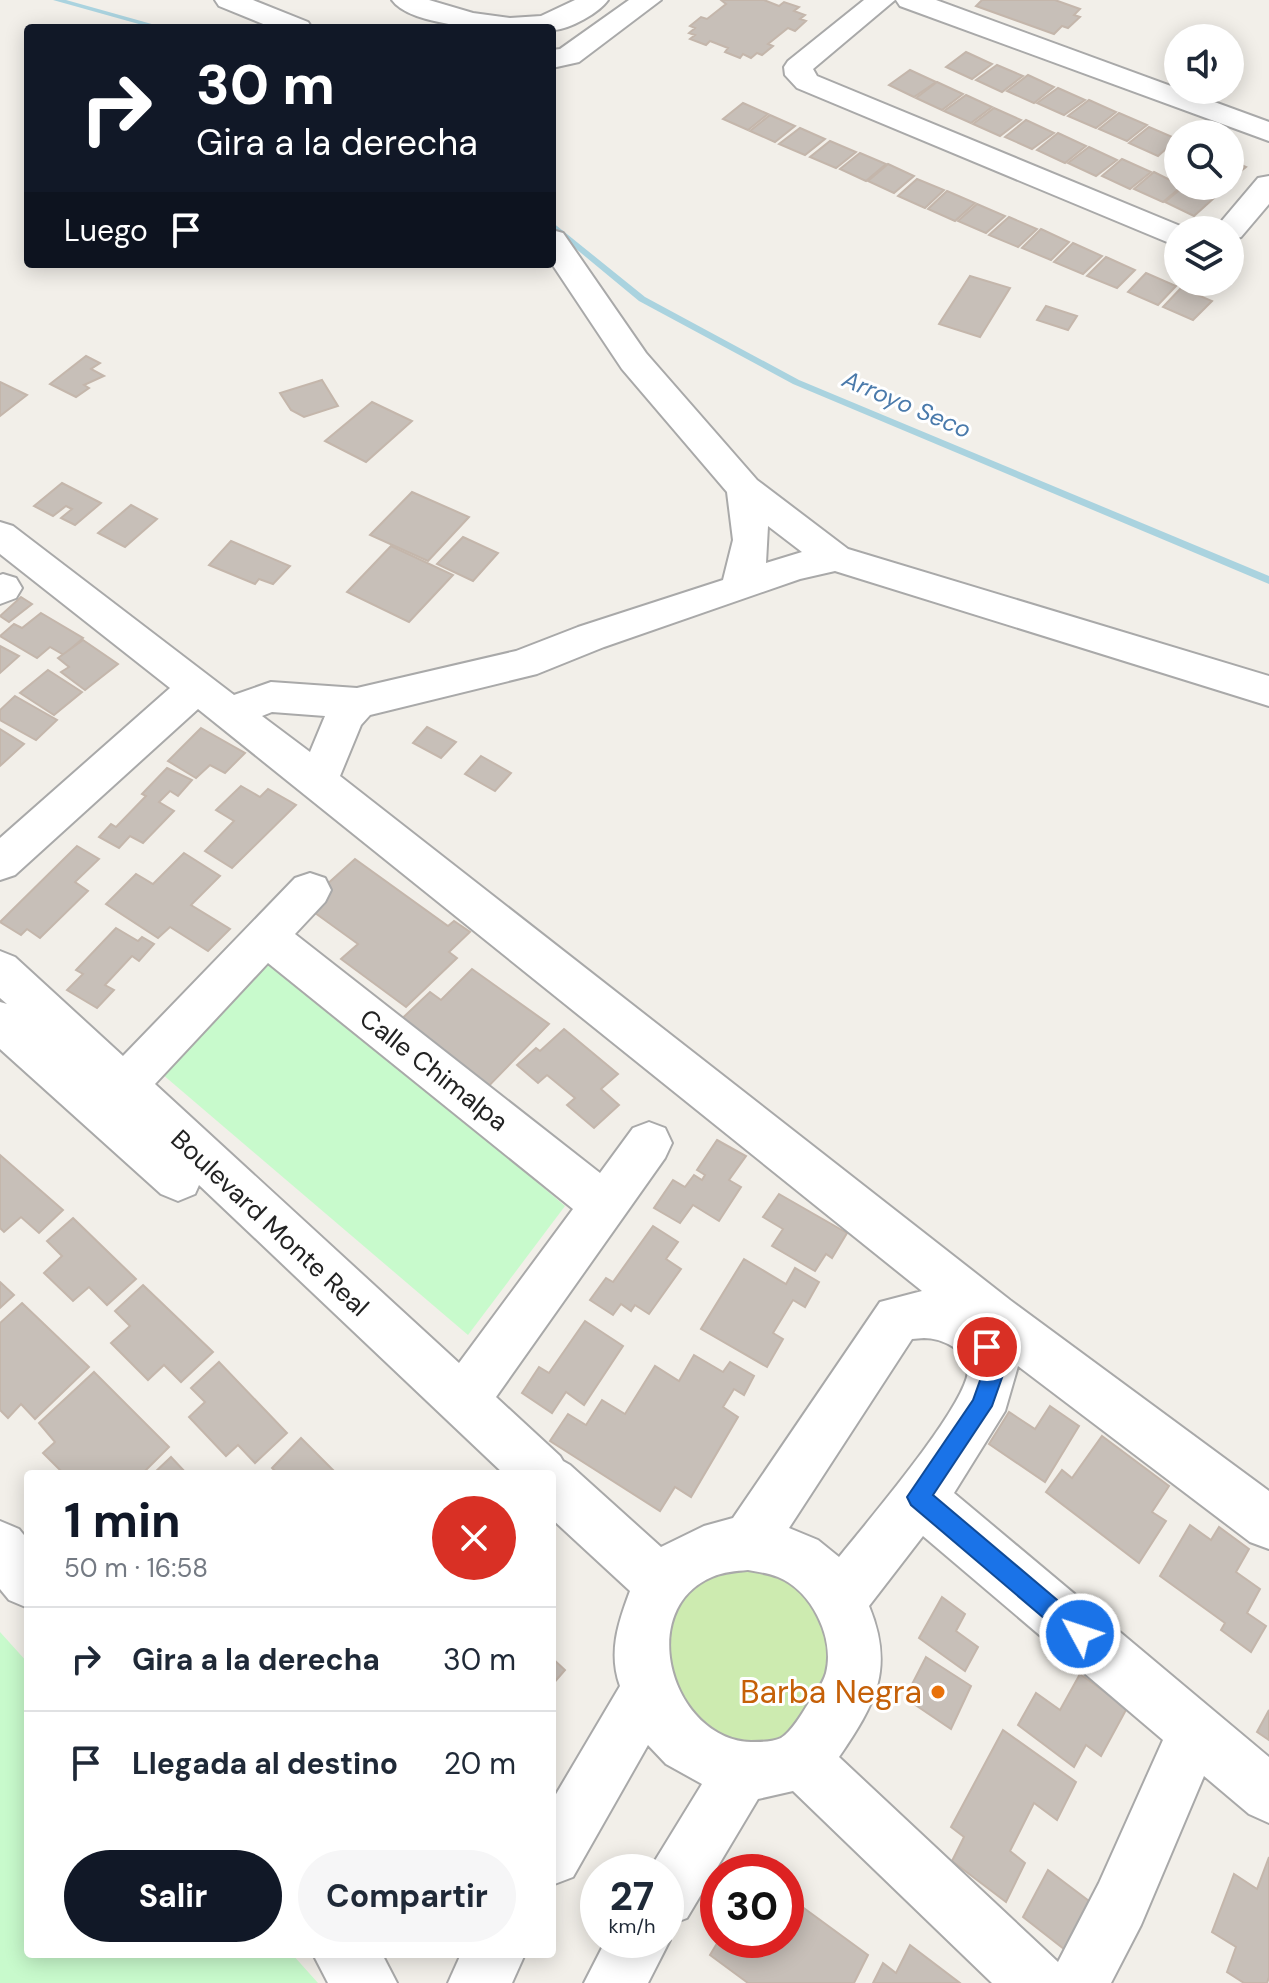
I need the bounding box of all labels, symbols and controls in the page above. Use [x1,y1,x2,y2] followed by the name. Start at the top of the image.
[1164,24,1244,296] map controls
[1164,24,1244,104] button: sound
[196,48,335,121] text: 30 m
[64,56,168,160] icon: right
[196,119,478,166] text: Gira a la derecha
[1164,120,1244,200] button: search
[164,208,208,252] icon: arrive
[64,211,148,250] text: Luego
[1164,216,1244,296] button: layers
[837,363,976,445] water label: Arroyo Seco
[353,1001,515,1139] street label: Calle Chimalpa
[164,1122,376,1324] street label: Boulevard Monte Real
[953,1313,1021,1381] pin
[965,1325,1009,1369] icon: arrive
[64,1489,181,1552] text: 1 min
[432,1496,516,1580] button: close
[64,1551,208,1585] text: 50 m · 16:58
[1038,1592,1122,1676] position arrow
[64,1637,108,1681] icon: right
[132,1640,380,1679] text: Gira a la derecha
[443,1640,516,1679] text: 30 m
[740,1671,922,1713] place label: Barba Negra
[929,1683,947,1701] marker: Barba Negra
[64,1741,108,1785] icon: arrive
[132,1744,398,1783] text: Llegada al destino
[444,1744,516,1783] text: 20 m
[64,1850,282,1942] button: Salir
[298,1850,516,1942] button: Compartir
[700,1854,804,1958] speed limit sign: 30
[610,1870,654,1922] text: 27
[608,1913,656,1939] text: km/h

